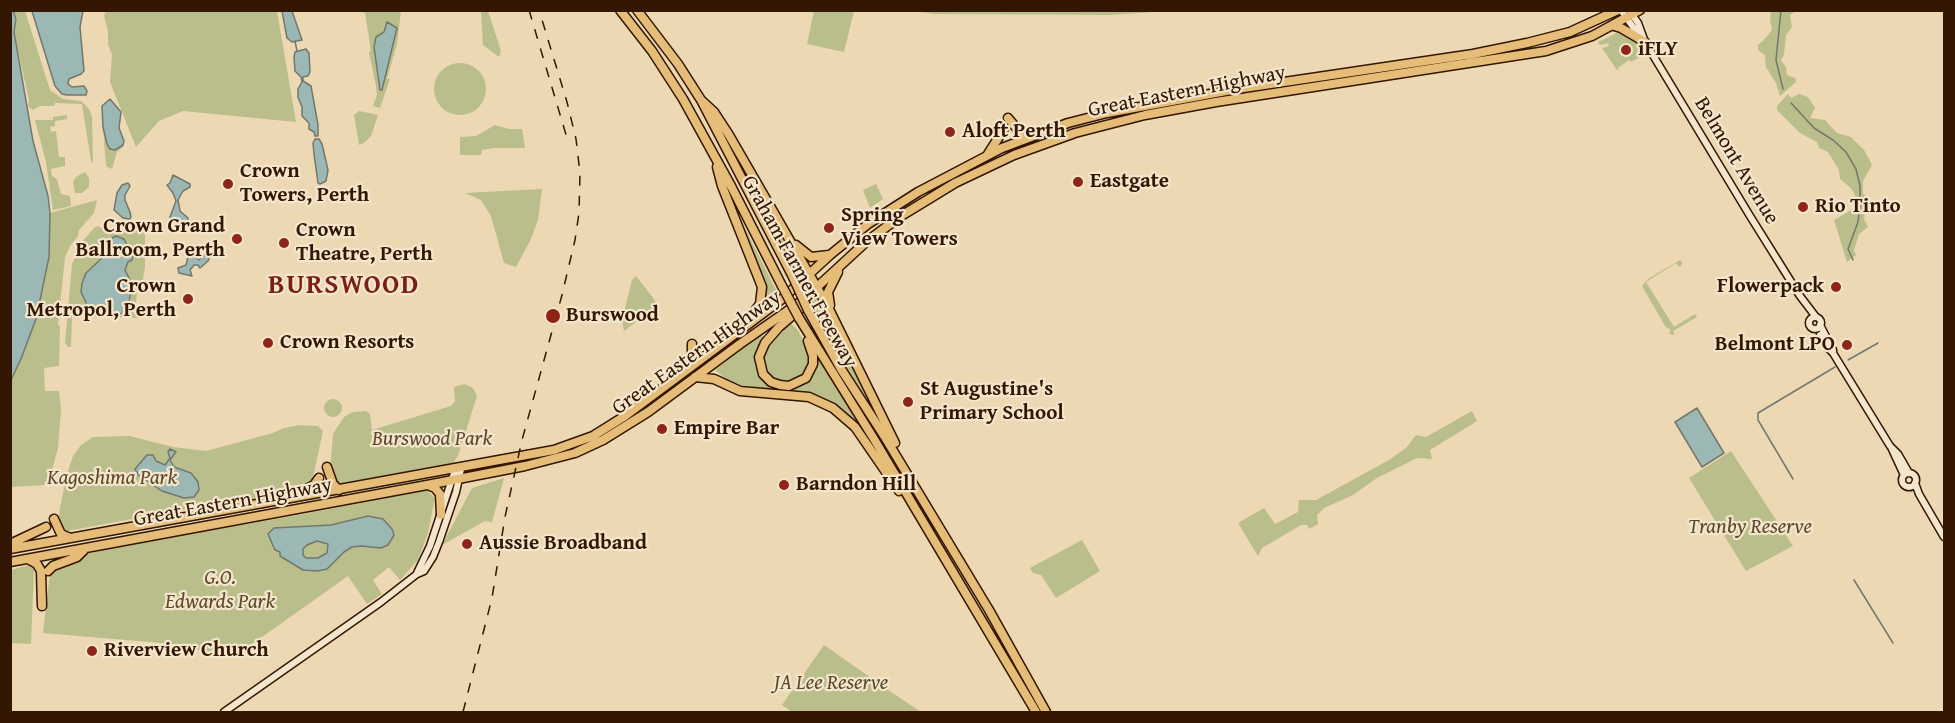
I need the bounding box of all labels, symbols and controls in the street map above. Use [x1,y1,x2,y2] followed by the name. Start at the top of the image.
[1638,37,1678,63] place label: iFLY
[1619,43,1633,57] marker: iFLY
[1086,60,1288,124] street label: Great Eastern Highway
[1688,93,1784,229] street label: Belmont Avenue
[962,119,1066,145] place label: Aloft Perth
[943,125,957,139] marker: Aloft Perth
[240,159,369,209] place label: Crown Towers, Perth
[1090,169,1169,195] place label: Eastgate
[736,172,862,372] street label: Graham Farmer Freeway
[1071,175,1085,189] marker: Eastgate
[221,177,235,191] marker: Crown Towers, Perth
[1815,194,1901,220] place label: Rio Tinto
[1796,200,1810,214] marker: Rio Tinto
[841,203,958,253] place label: Spring View Towers
[75,214,225,264] place label: Crown Grand Ballroom, Perth
[296,218,433,268] place label: Crown Theatre, Perth
[822,221,836,235] marker: Spring View Towers
[230,232,244,246] marker: Crown Grand Ballroom, Perth
[277,236,291,250] marker: Crown Theatre, Perth
[268,270,420,302] district label: BURSWOOD
[26,274,176,324] place label: Crown Metropol, Perth
[1717,274,1824,300] place label: Flowerpack
[1829,280,1843,294] marker: Flowerpack
[608,285,786,421] street label: Great Eastern Highway
[181,292,195,306] marker: Crown Metropol, Perth
[566,303,659,329] place label: Burswood
[544,307,562,325] marker: Burswood
[280,330,414,356] place label: Crown Resorts
[1715,332,1835,358] place label: Belmont LPO
[261,336,275,350] marker: Crown Resorts
[1840,338,1854,352] marker: Belmont LPO
[920,377,1064,427] place label: St Augustine's Primary School
[901,395,915,409] marker: St Augustine's Primary School
[674,416,779,442] place label: Empire Bar
[655,422,669,436] marker: Empire Bar
[372,427,492,453] park label: Burswood Park
[47,466,177,492] park label: Kagoshima Park
[796,472,916,498] place label: Barndon Hill
[132,473,334,533] street label: Great Eastern Highway
[777,478,791,492] marker: Barndon Hill
[1688,515,1812,541] park label: Tranby Reserve
[479,531,647,557] place label: Aussie Broadband
[460,537,474,551] marker: Aussie Broadband
[165,566,275,616] park label: G.O. Edwards Park
[104,638,269,664] place label: Riverview Church
[85,644,99,658] marker: Riverview Church
[774,671,888,697] park label: JA Lee Reserve

